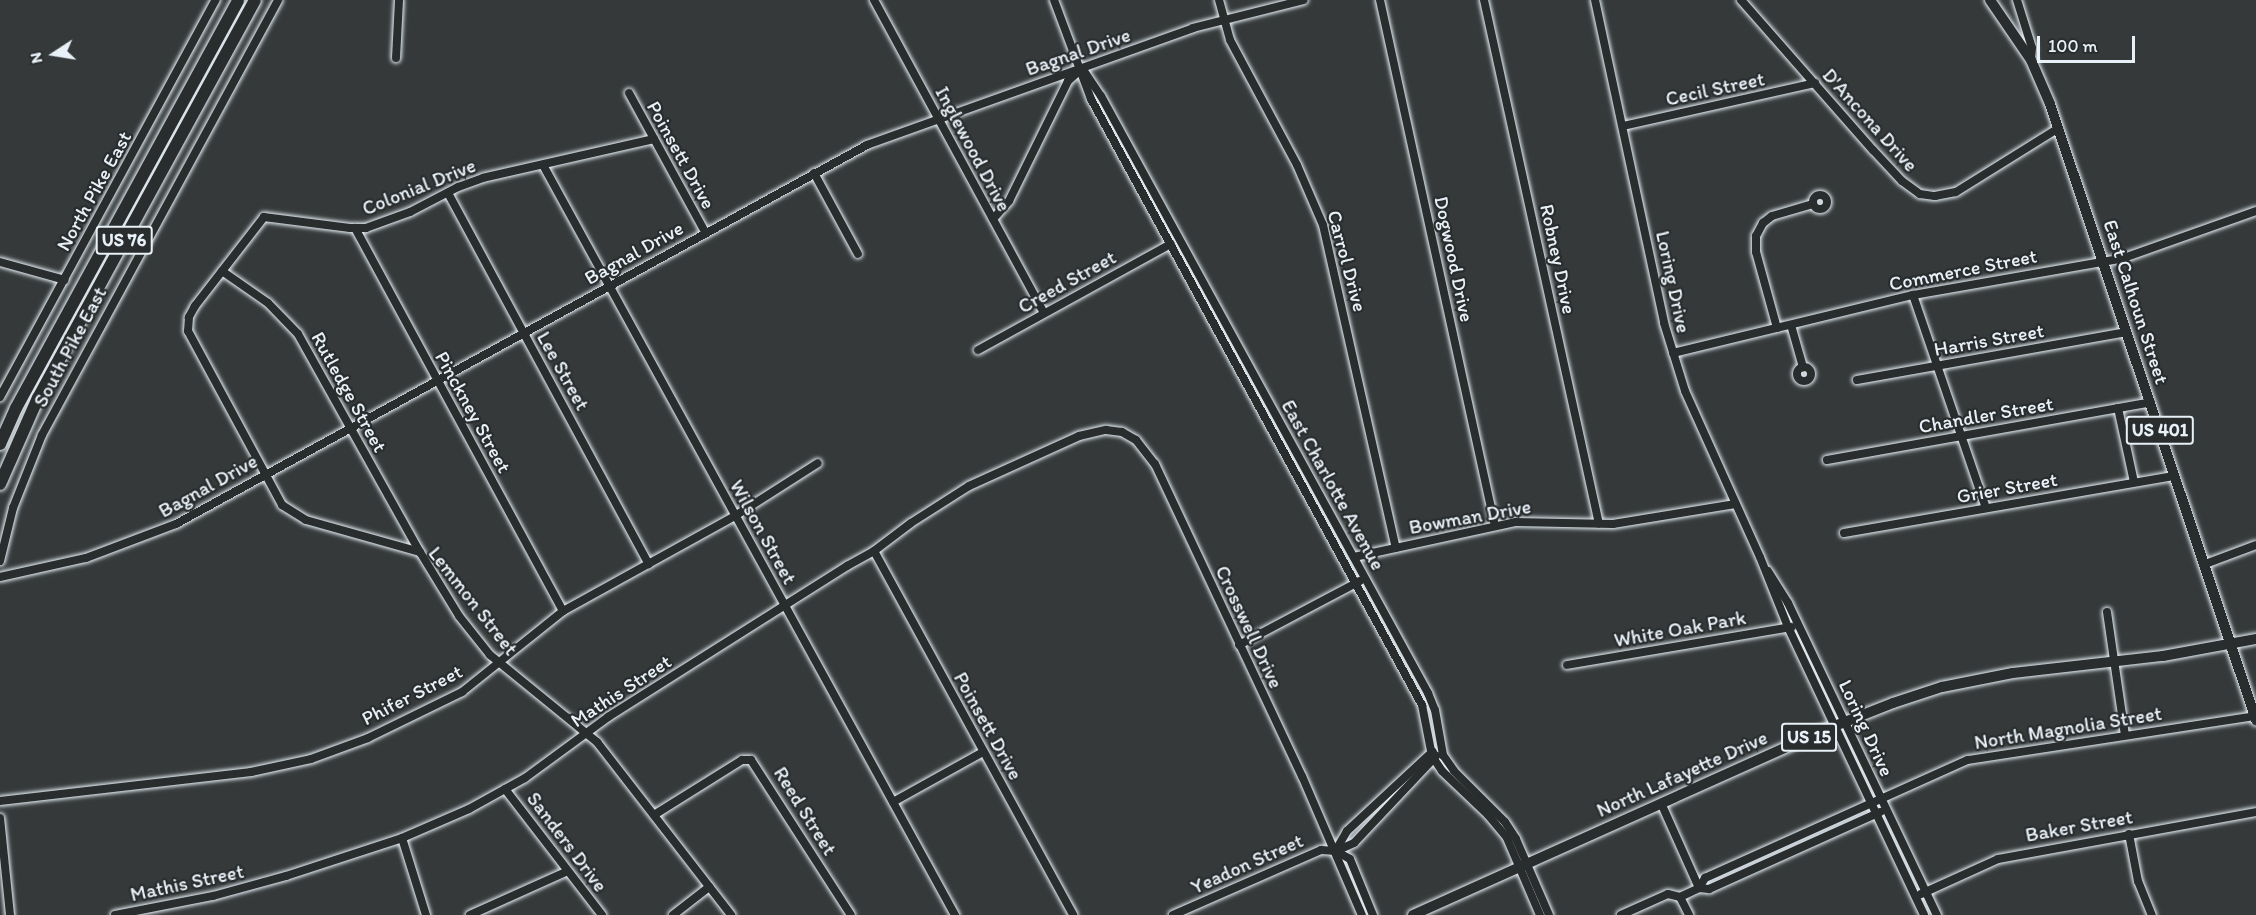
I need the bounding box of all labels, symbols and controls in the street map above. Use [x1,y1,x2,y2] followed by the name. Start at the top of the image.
[1022,23,1134,81] street label: Bagnal Drive
[24,24,84,84] north arrow
[2040,24,2138,62] scale bar
[2048,35,2098,57] text: 100 m
[25,51,46,65] text: N
[1817,63,1923,177] street label: D'Ancona Drive
[1664,67,1766,111] street label: Cecil Street
[930,82,1016,216] street label: Inglewood Drive
[641,97,721,213] street label: Poinsett Drive
[51,127,137,255] street label: North Pike East
[359,153,479,221] street label: Colonial Drive
[1429,194,1479,324] street label: Dogwood Drive
[1535,202,1581,316] street label: Robney Drive
[1322,208,1372,314] street label: Carrol Drive
[580,216,688,290] street label: Bagnal Drive
[2098,217,2174,387] street label: East Calhoun Street
[96,225,152,255] road number: US 76
[1650,229,1696,335] street label: Loring Drive
[1887,244,2039,296] street label: Commerce Street
[1014,245,1120,319] street label: Creed Street
[28,282,112,412] street label: South Pike East
[1932,319,2046,361] street label: Harris Street
[532,327,594,415] street label: Lee Street
[306,328,392,456] street label: Rutledge Street
[430,347,516,477] street label: Pinckney Street
[1917,391,2055,439] street label: Chandler Street
[1276,396,1390,574] street label: East Charlotte Avenue
[2126,415,2194,445] road number: US 401
[154,449,262,523] street label: Bagnal Drive
[1955,467,2059,509] street label: Grier Street
[724,476,802,588] street label: Wilson Street
[1407,494,1533,540] street label: Bowman Drive
[423,542,523,660] street label: Lemmon Street
[1210,562,1288,692] street label: Crosswell Drive
[1612,606,1748,652] street label: White Oak Park
[566,650,676,732] street label: Mathis Street
[358,659,466,731] street label: Phifer Street
[948,668,1028,784] street label: Poinsett Drive
[1833,676,1899,780] street label: Loring Drive
[1972,701,2164,755] street label: North Magnolia Street
[1780,722,1838,752] road number: US 15
[1593,726,1771,822] street label: North Lafayette Drive
[768,762,842,860] street label: Reed Street
[521,787,613,897] street label: Sanders Drive
[2024,805,2134,847] street label: Baker Street
[1187,829,1307,899] street label: Yeadon Street
[128,859,246,907] street label: Mathis Street

